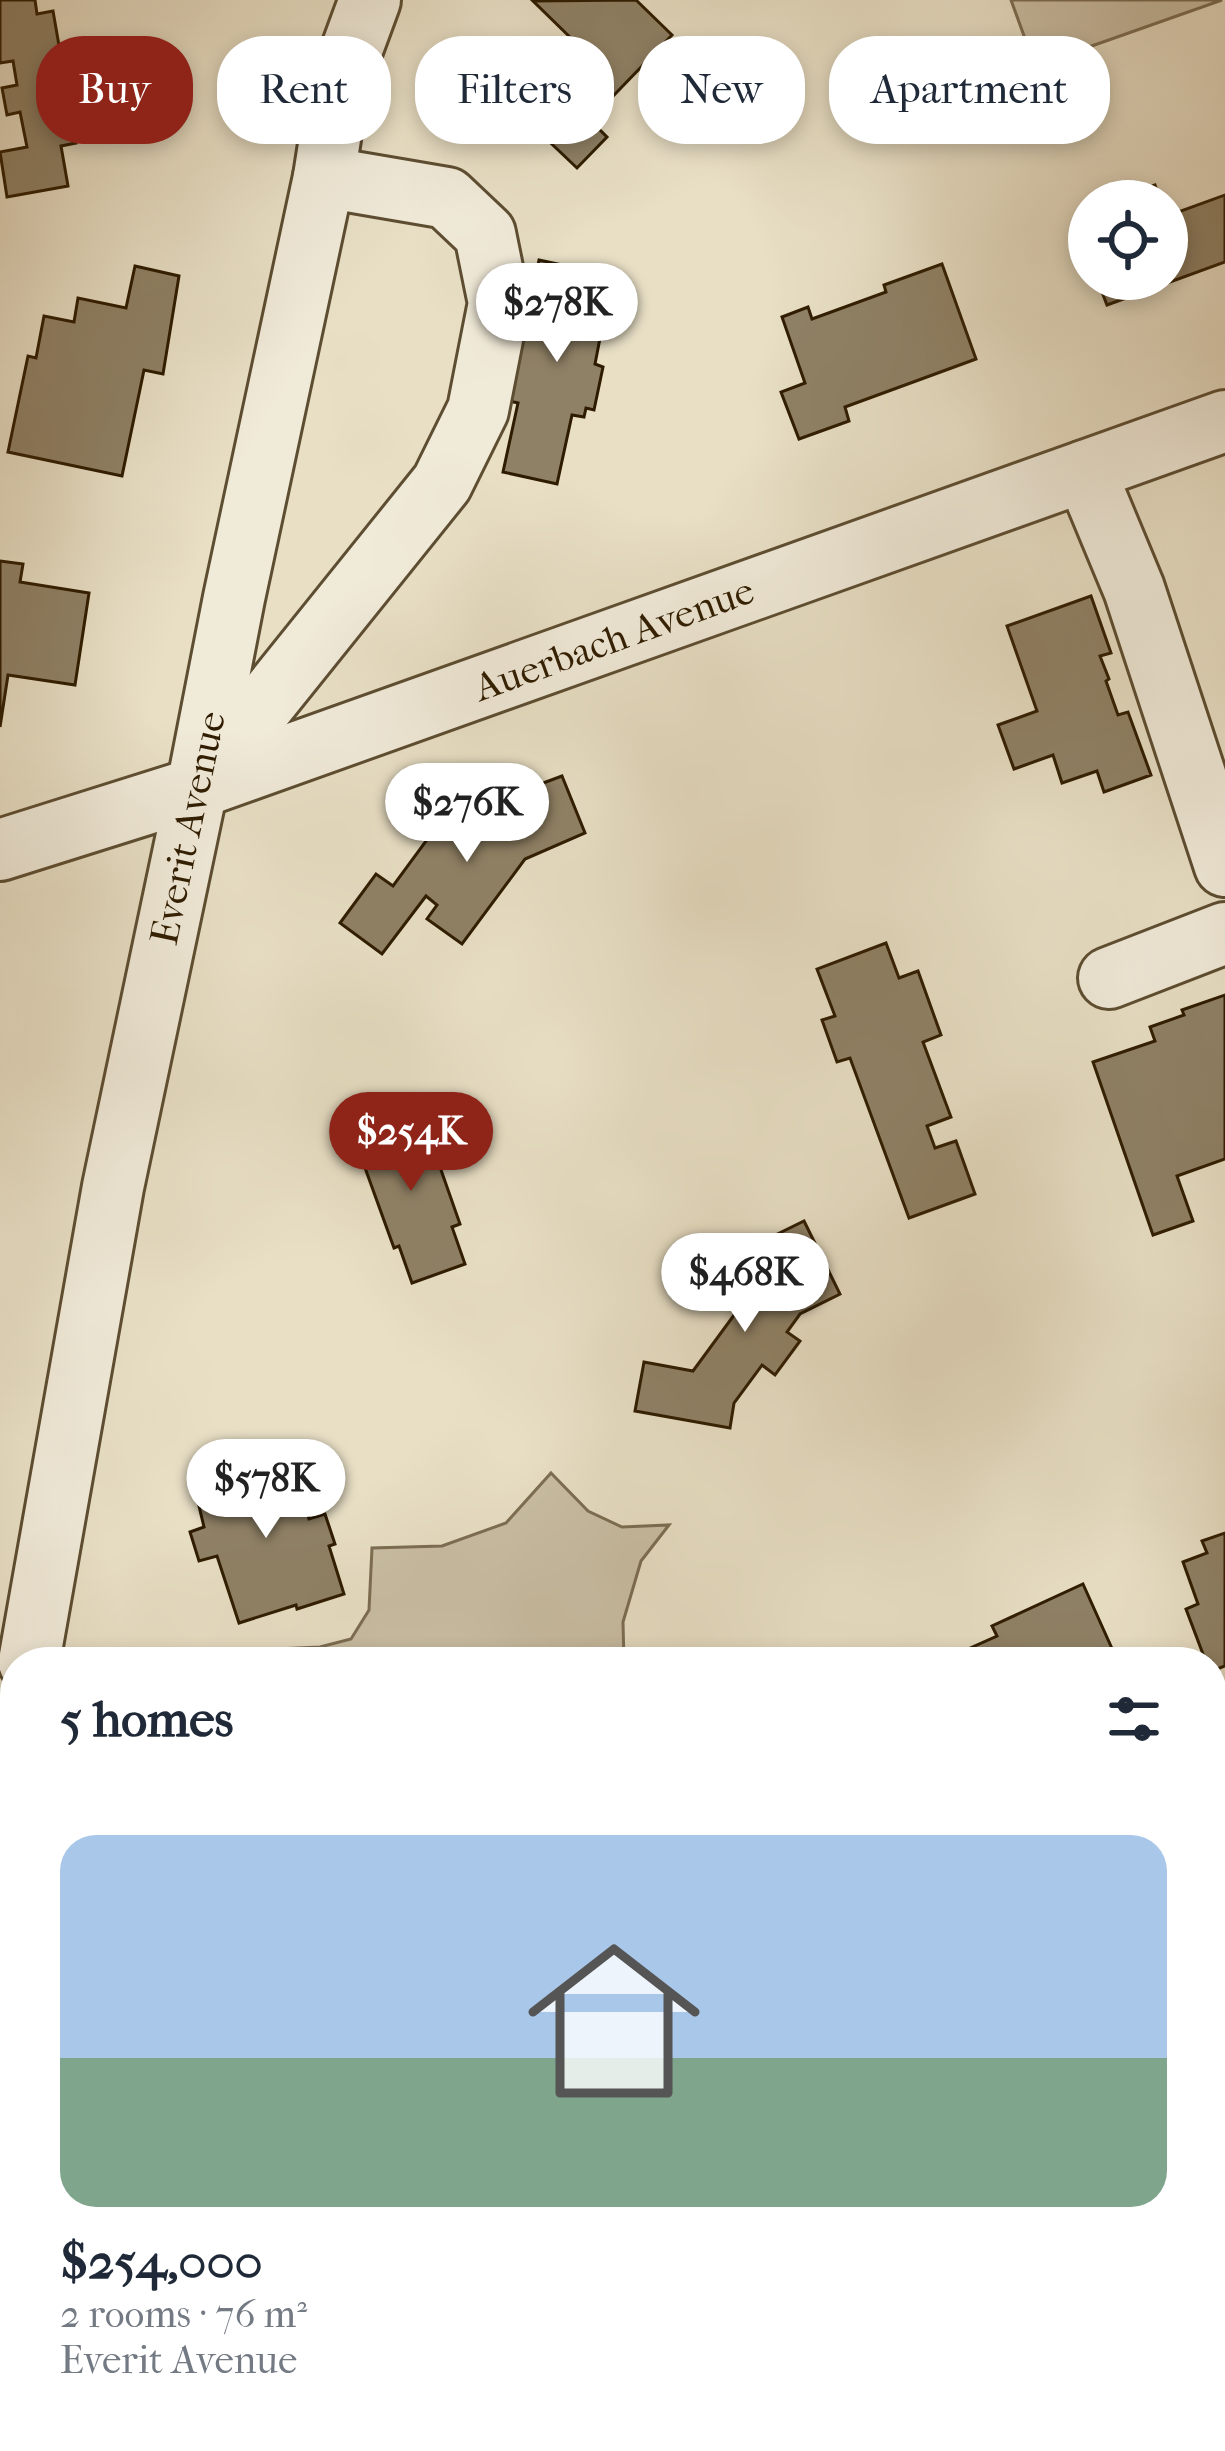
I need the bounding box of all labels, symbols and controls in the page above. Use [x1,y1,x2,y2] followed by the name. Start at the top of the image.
[36,36,193,144] chip: Buy
[217,36,391,144] chip: Rent
[415,36,614,144] chip: Filters
[638,36,805,144] chip: New
[829,36,1110,144] chip: Apartment
[1068,180,1188,300] map controls
[1068,180,1188,300] button: locate
[473,263,641,365] pin: $278K
[503,279,611,325] text: $278K
[466,567,760,712] street label: Auerbach Avenue
[141,707,235,949] street label: Everit Avenue
[383,763,551,865] pin: $276K
[412,779,522,825] text: $276K
[327,1092,495,1194] pin: $254K
[356,1108,466,1154] text: $254K
[661,1233,829,1335] pin: $468K
[688,1249,802,1295] text: $468K
[182,1439,350,1541] pin: $578K
[213,1455,319,1501] text: $578K
[1101,1686,1167,1752] icon: filters
[60,1689,233,1749] text: 5 homes
[506,1913,722,2129] icon: home
[60,2231,263,2291] text: $254,000
[60,2291,307,2337] text: 2 rooms · 76 m²
[60,2337,297,2383] text: Everit Avenue

